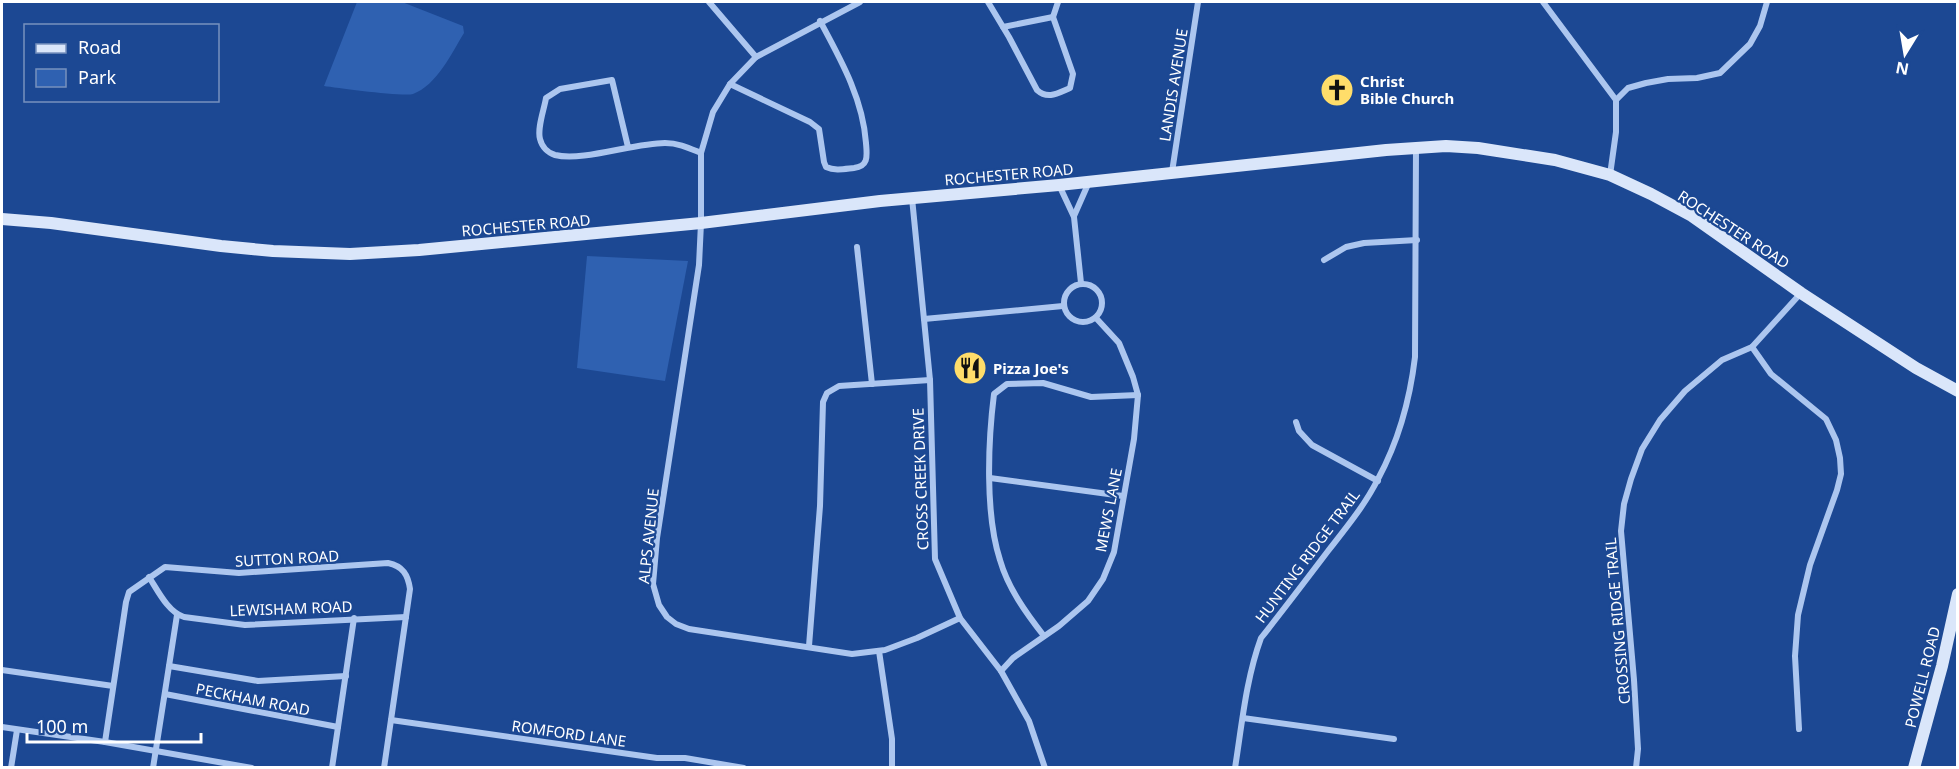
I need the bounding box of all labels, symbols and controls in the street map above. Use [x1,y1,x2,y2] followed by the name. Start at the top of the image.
[24,24,219,102] legend
[1875,24,1935,84] north arrow
[1154,27,1192,143] street label: LANDIS AVENUE
[78,35,121,59] text: Road
[1894,57,1911,81] text: N
[78,65,116,89] text: Park
[1360,71,1454,108] place label: Christ Bible Church
[1319,72,1355,108] church icon: Christ Bible Church
[944,158,1074,190] street label: ROCHESTER ROAD
[1674,185,1794,273] street label: ROCHESTER ROAD
[461,209,591,241] street label: ROCHESTER ROAD
[952,350,988,386] restaurant icon: Pizza Joe's
[993,358,1069,378] place label: Pizza Joe's
[908,408,932,550] street label: CROSS CREEK DRIVE
[1090,466,1126,554] street label: MEWS LANE
[1250,485,1364,627] street label: HUNTING RIDGE TRAIL
[633,487,663,585] street label: ALPS AVENUE
[1600,537,1634,705] street label: CROSSING RIDGE TRAIL
[234,545,340,571] street label: SUTTON ROAD
[229,596,353,620] street label: LEWISHAM ROAD
[1900,624,1944,730] street label: POWELL ROAD
[194,678,312,720] street label: PECKHAM ROAD
[27,706,201,744] scale bar
[36,714,88,738] text: 100 m
[510,715,628,751] street label: ROMFORD LANE

